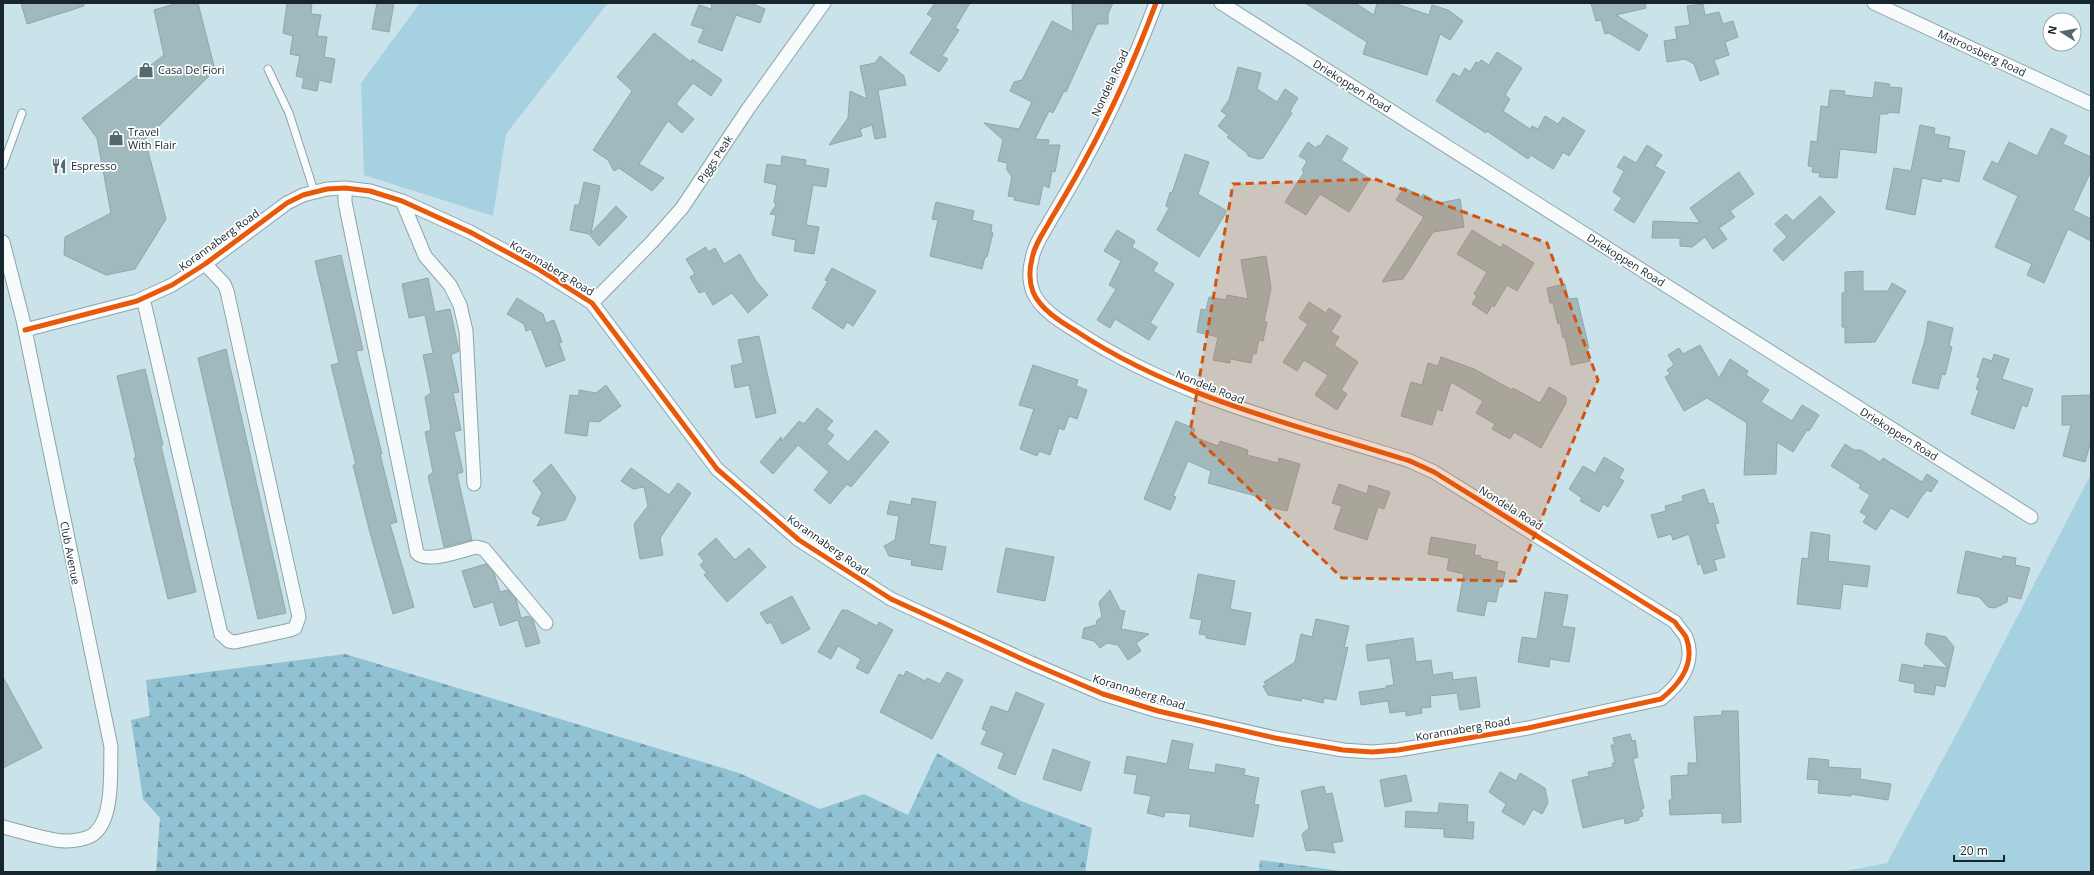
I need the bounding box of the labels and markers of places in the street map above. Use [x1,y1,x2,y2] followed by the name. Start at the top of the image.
[137,61,155,79] shop icon: Casa De Fiori
[158,62,225,77] place label: Casa De Fiori
[128,124,177,152] place label: Travel With Flair
[107,129,125,147] shop icon: Travel With Flair
[50,157,68,175] restaurant icon: Espresso
[71,158,117,173] place label: Espresso

